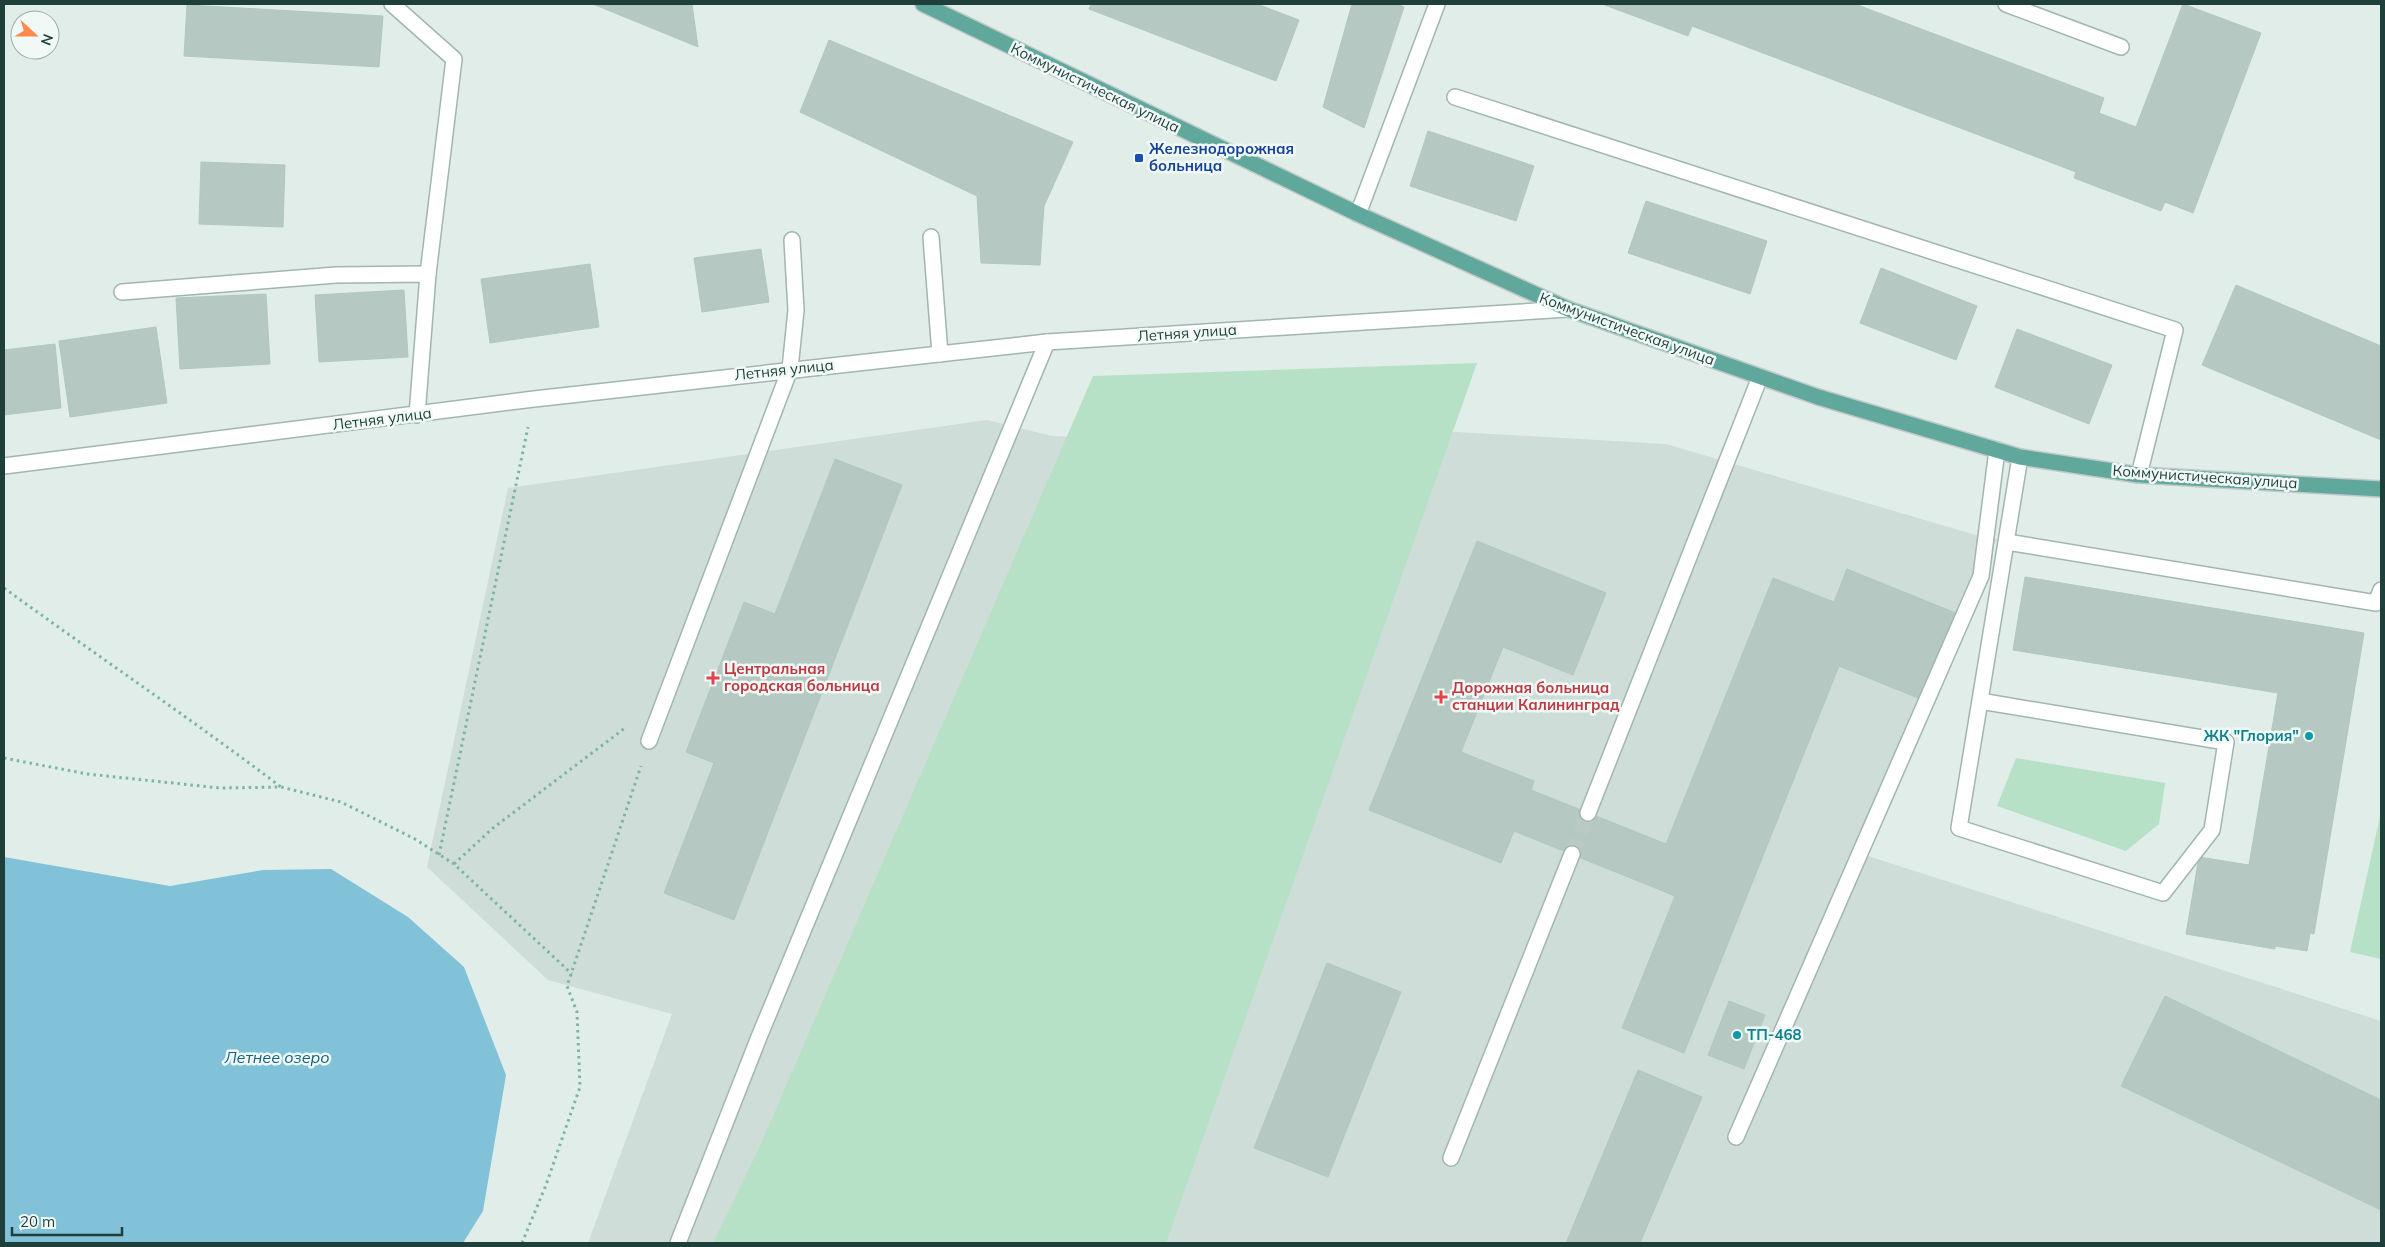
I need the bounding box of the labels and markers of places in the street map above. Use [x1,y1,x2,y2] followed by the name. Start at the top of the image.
[1149,139,1294,175] place label: Железнодорожная больница
[1133,152,1145,164] marker: Железнодорожная больница
[724,659,880,695] place label: Центральная городская больница
[706,671,720,685] marker: Центральная городская больница
[1452,678,1620,714] place label: Дорожная больница станции Калининград
[1434,690,1448,704] marker: Дорожная больница станции Калининград
[2203,726,2299,745] place label: ЖК "Глория"
[2303,730,2315,742] marker: ЖК "Глория"
[1747,1025,1801,1044] place label: ТП-468
[1731,1029,1743,1041] marker: ТП-468

